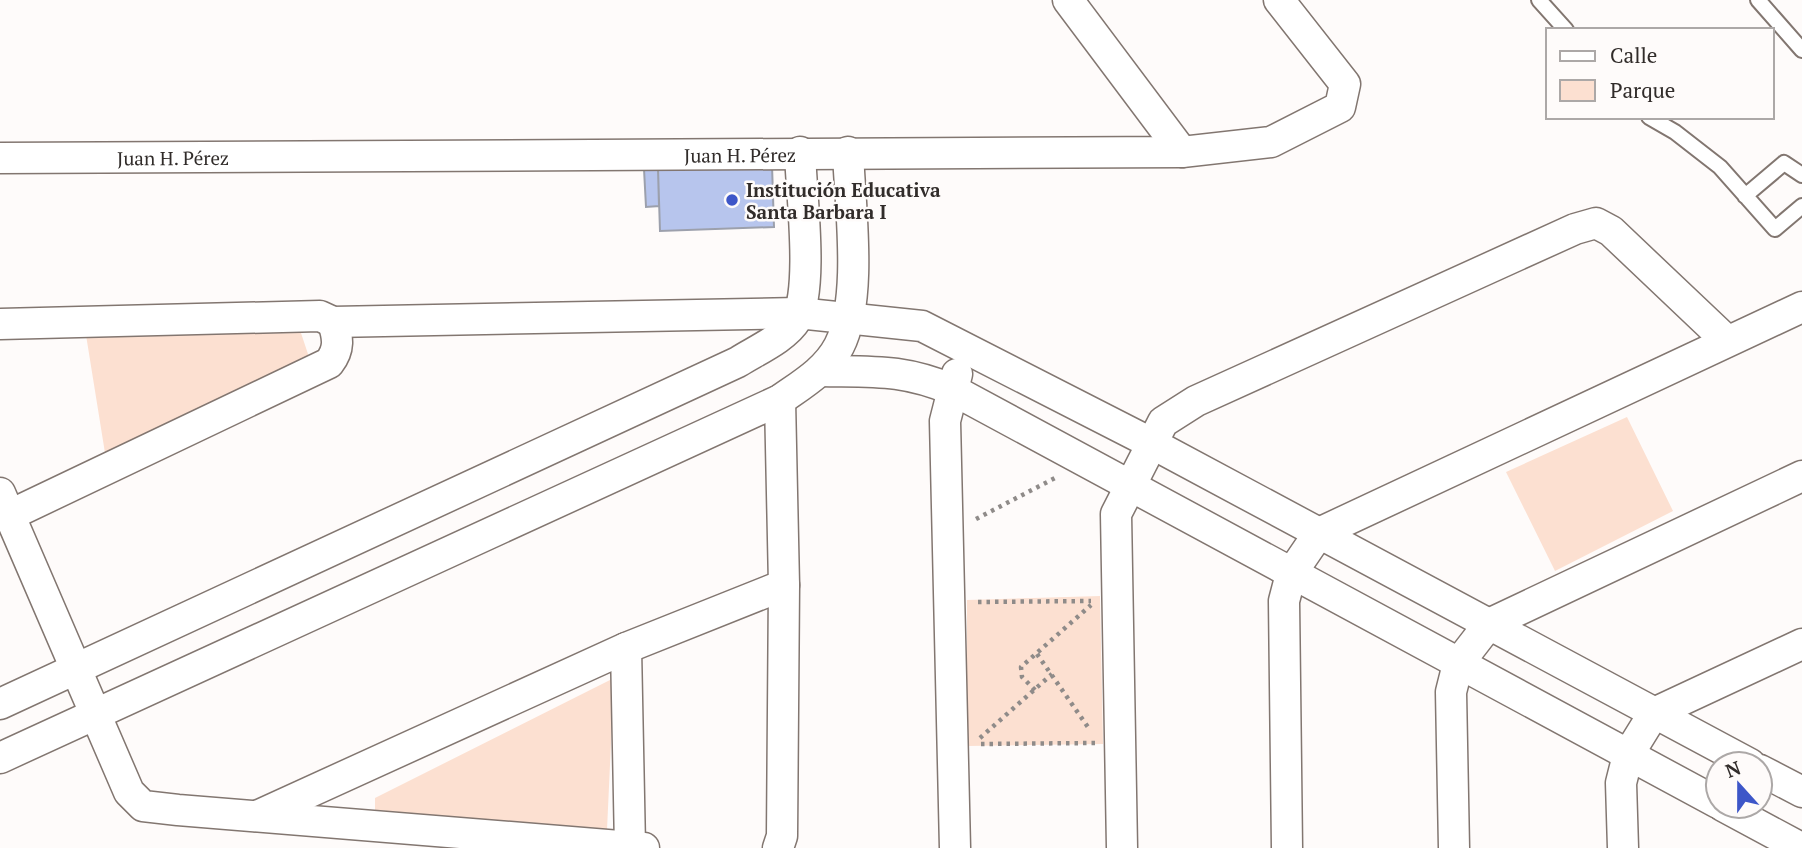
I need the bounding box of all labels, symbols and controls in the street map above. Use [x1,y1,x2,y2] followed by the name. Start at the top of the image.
[1546,28,1774,119] legend
[1610,41,1657,69] text: Calle
[1610,76,1675,104] text: Parque
[684,141,796,167] street label: Juan H. Pérez
[117,144,229,170] street label: Juan H. Pérez
[746,177,941,224] place label: Institución Educativa Santa Barbara I
[724,192,740,208] marker: Institución Educativa Santa Barbara I
[1704,750,1774,820] north arrow
[1722,754,1744,783] text: N

